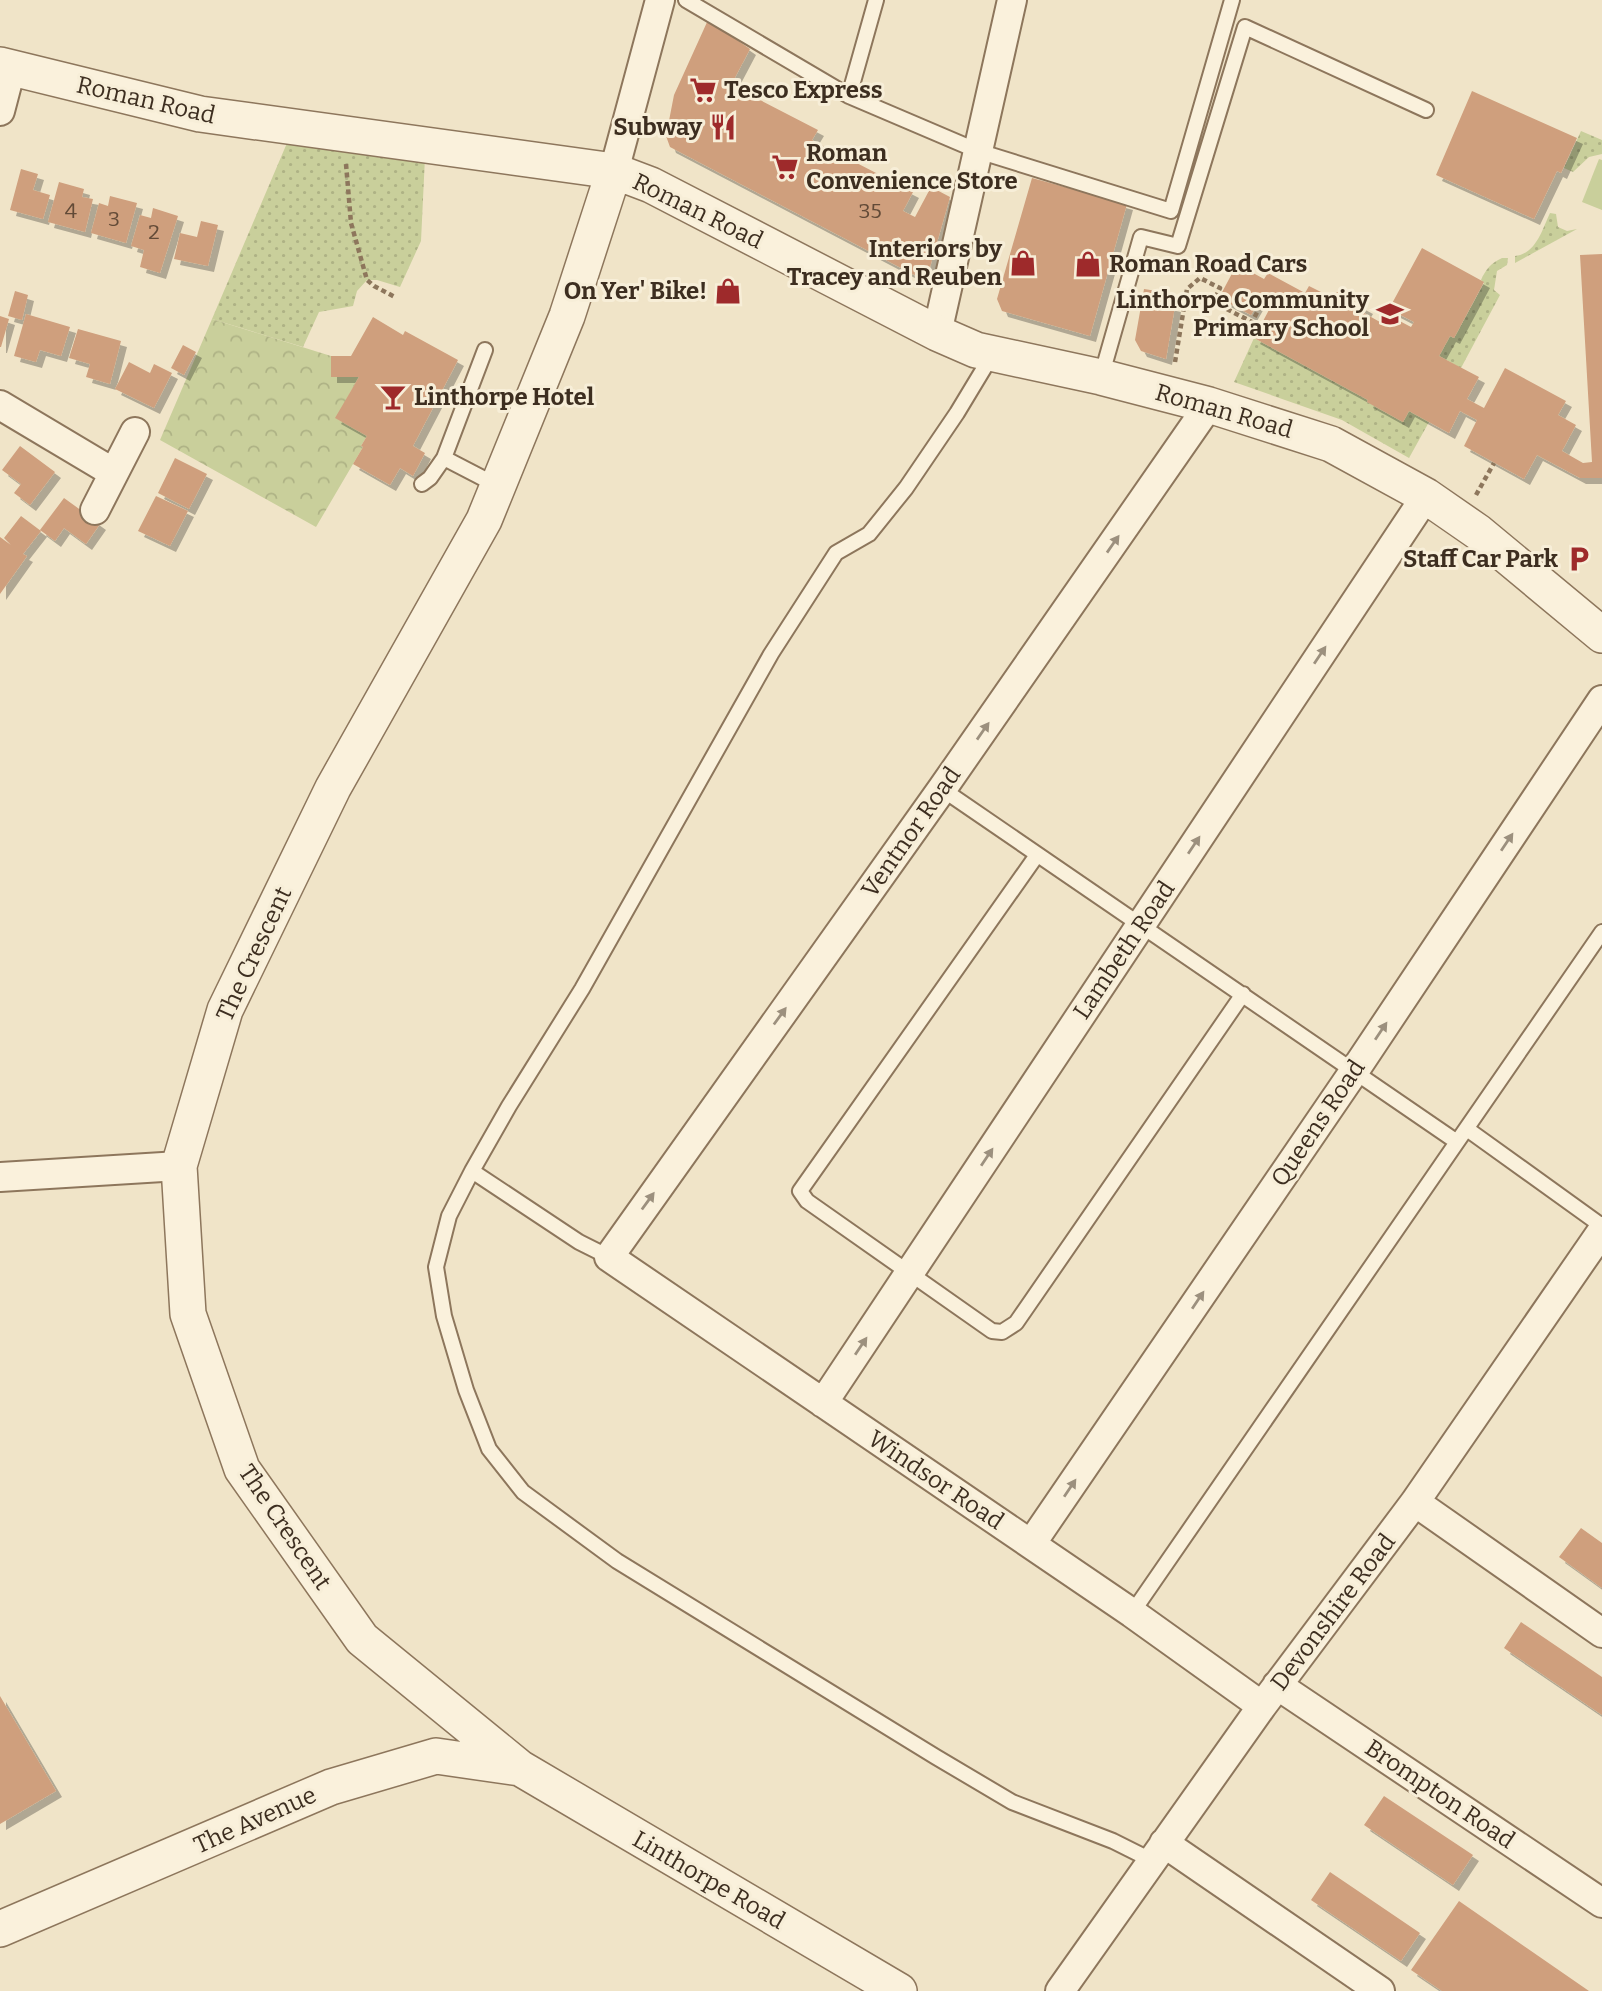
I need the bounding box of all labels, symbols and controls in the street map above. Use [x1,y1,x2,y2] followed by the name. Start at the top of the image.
[74,70,218,130] street label: Roman Road
[688,75,718,105] supermarket icon: Tesco Express
[724,76,883,104] place label: Tesco Express
[708,112,738,142] restaurant icon: Subway
[613,113,703,141] place label: Subway
[806,139,1018,195] place label: Roman Convenience Store
[770,152,800,182] supermarket icon: Roman Convenience Store
[628,167,768,255] street label: Roman Road
[65,198,77,224] house number: 4
[858,198,882,224] house number: 35
[108,206,120,232] house number: 3
[148,219,160,245] house number: 2
[787,235,1003,291] place label: Interiors by Tracey and Reuben
[1008,248,1038,278] shop icon: Interiors by Tracey and Reuben
[1073,249,1103,279] shop icon: Roman Road Cars
[1109,250,1307,278] place label: Roman Road Cars
[713,276,743,306] shop icon: On Yer' Bike!
[564,277,707,305] place label: On Yer' Bike!
[1116,286,1370,342] place label: Linthorpe Community Primary School
[1375,299,1405,329] school or university icon: Linthorpe Community Primary School
[1152,378,1296,444] street label: Roman Road
[378,382,408,412] bar icon: Linthorpe Hotel
[414,383,595,411] place label: Linthorpe Hotel
[1106,535,1120,553] one-way arrow
[1564,544,1594,574] parking icon: Staff Car Park
[1403,545,1559,573] place label: Staff Car Park
[1313,646,1327,664] one-way arrow
[976,722,990,740] one-way arrow
[856,761,966,903] street label: Ventnor Road
[1500,832,1513,851] one-way arrow
[1187,836,1201,854] one-way arrow
[1067,876,1181,1024] street label: Lambeth Road
[211,882,297,1026] street label: The Crescent
[773,1007,787,1025] one-way arrow
[1374,1022,1388,1040] one-way arrow
[1265,1054,1371,1192] street label: Queens Road
[980,1147,993,1166] one-way arrow
[641,1192,655,1210] one-way arrow
[1191,1291,1205,1309] one-way arrow
[854,1337,868,1355] one-way arrow
[863,1424,1009,1536] street label: Windsor Road
[233,1459,337,1595] street label: The Crescent
[1063,1479,1077,1497] one-way arrow
[1265,1528,1401,1696] street label: Devonshire Road
[1360,1734,1520,1854] street label: Brompton Road
[189,1781,321,1859] street label: The Avenue
[628,1825,790,1935] street label: Linthorpe Road

